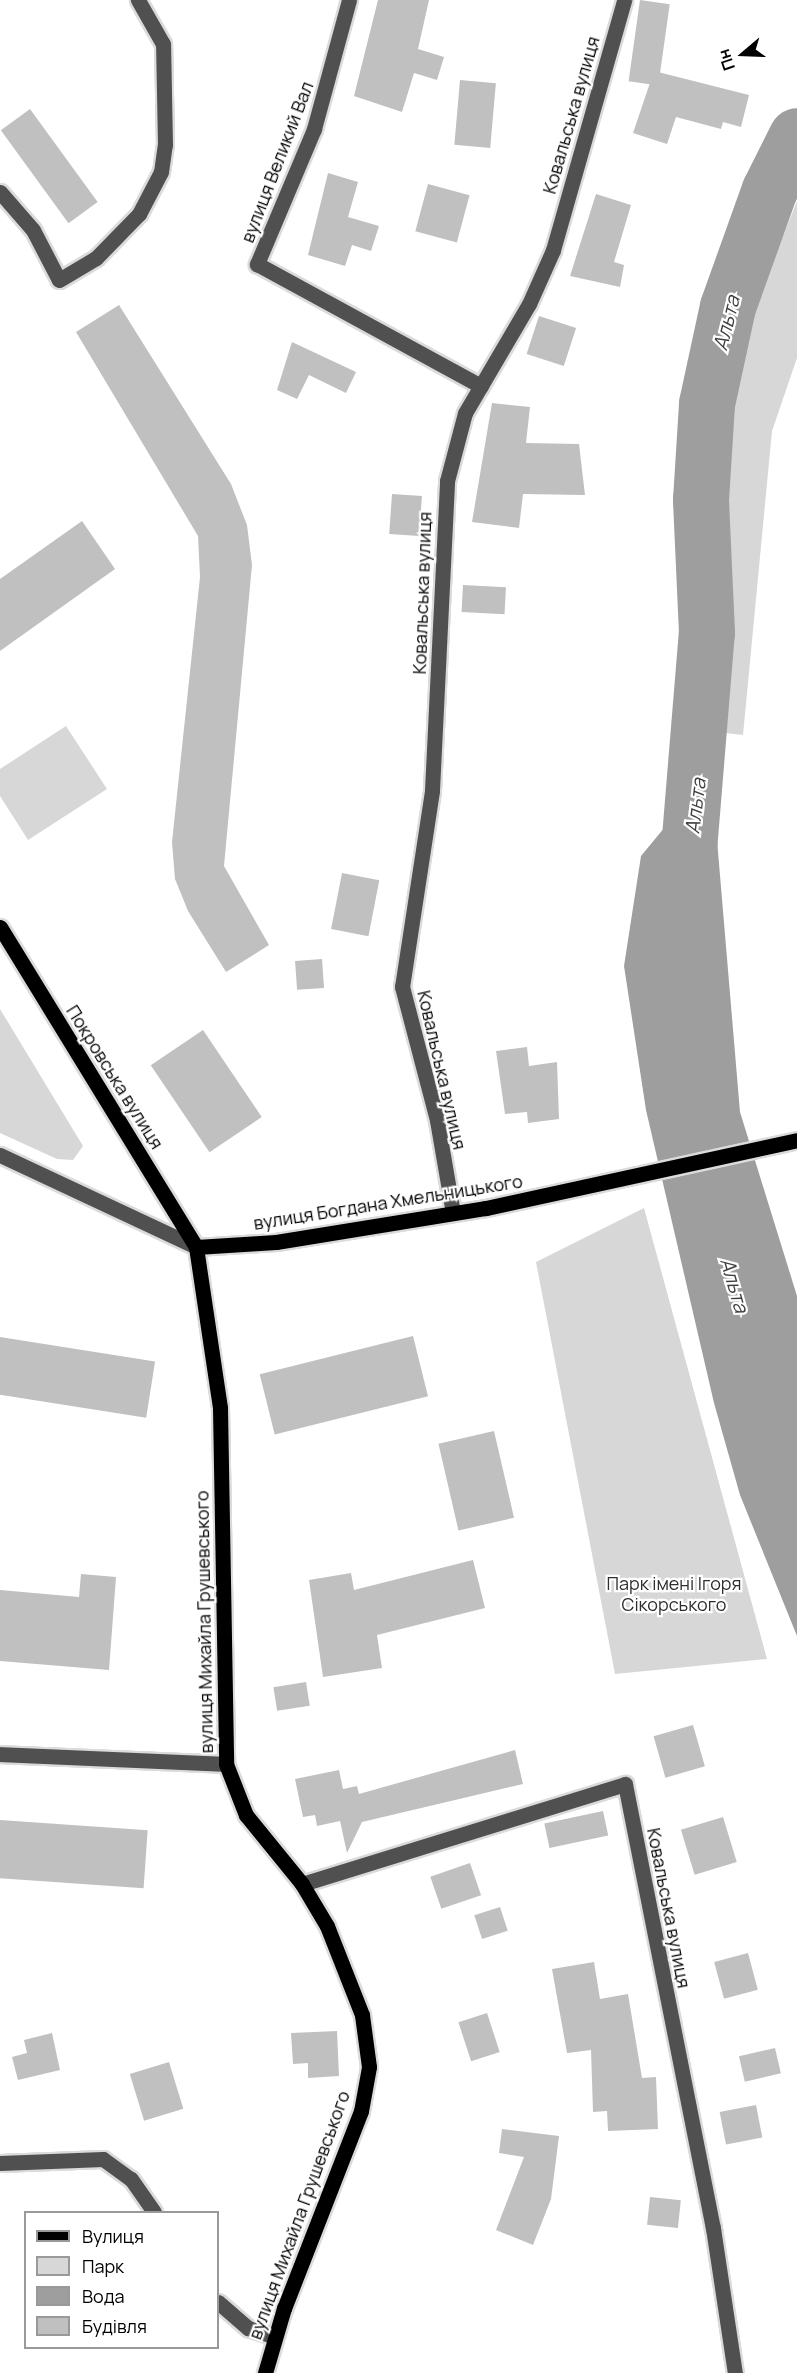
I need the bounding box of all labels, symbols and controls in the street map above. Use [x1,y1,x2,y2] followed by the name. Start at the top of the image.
[713,24,773,84] north arrow
[538,34,604,196] street label: Ковальська вулиця
[712,46,740,74] text: Пн
[236,78,318,246] street label: вулиця Великий Вал
[708,293,744,353] water label: Альта
[408,511,436,675] street label: Ковальська вулиця
[680,777,710,835] water label: Альта
[413,988,471,1152] street label: Ковальська вулиця
[62,1001,168,1153] street label: Покровська вулиця
[252,1170,524,1234] street label: вулиця Богдана Хмельницького
[716,1255,754,1315] water label: Альта
[191,1490,217,1754] street label: вулиця Михайла Грушевського
[607,1573,741,1616] park label: Парк імені Ігоря Сікорського
[643,1826,695,1990] street label: Ковальська вулиця
[244,2088,354,2342] street label: вулиця Михайла Грушевського
[24,2211,219,2349] legend
[82,2224,144,2248] text: Вулиця
[82,2254,124,2278] text: Парк
[82,2284,124,2308] text: Вода
[82,2314,147,2338] text: Будівля

